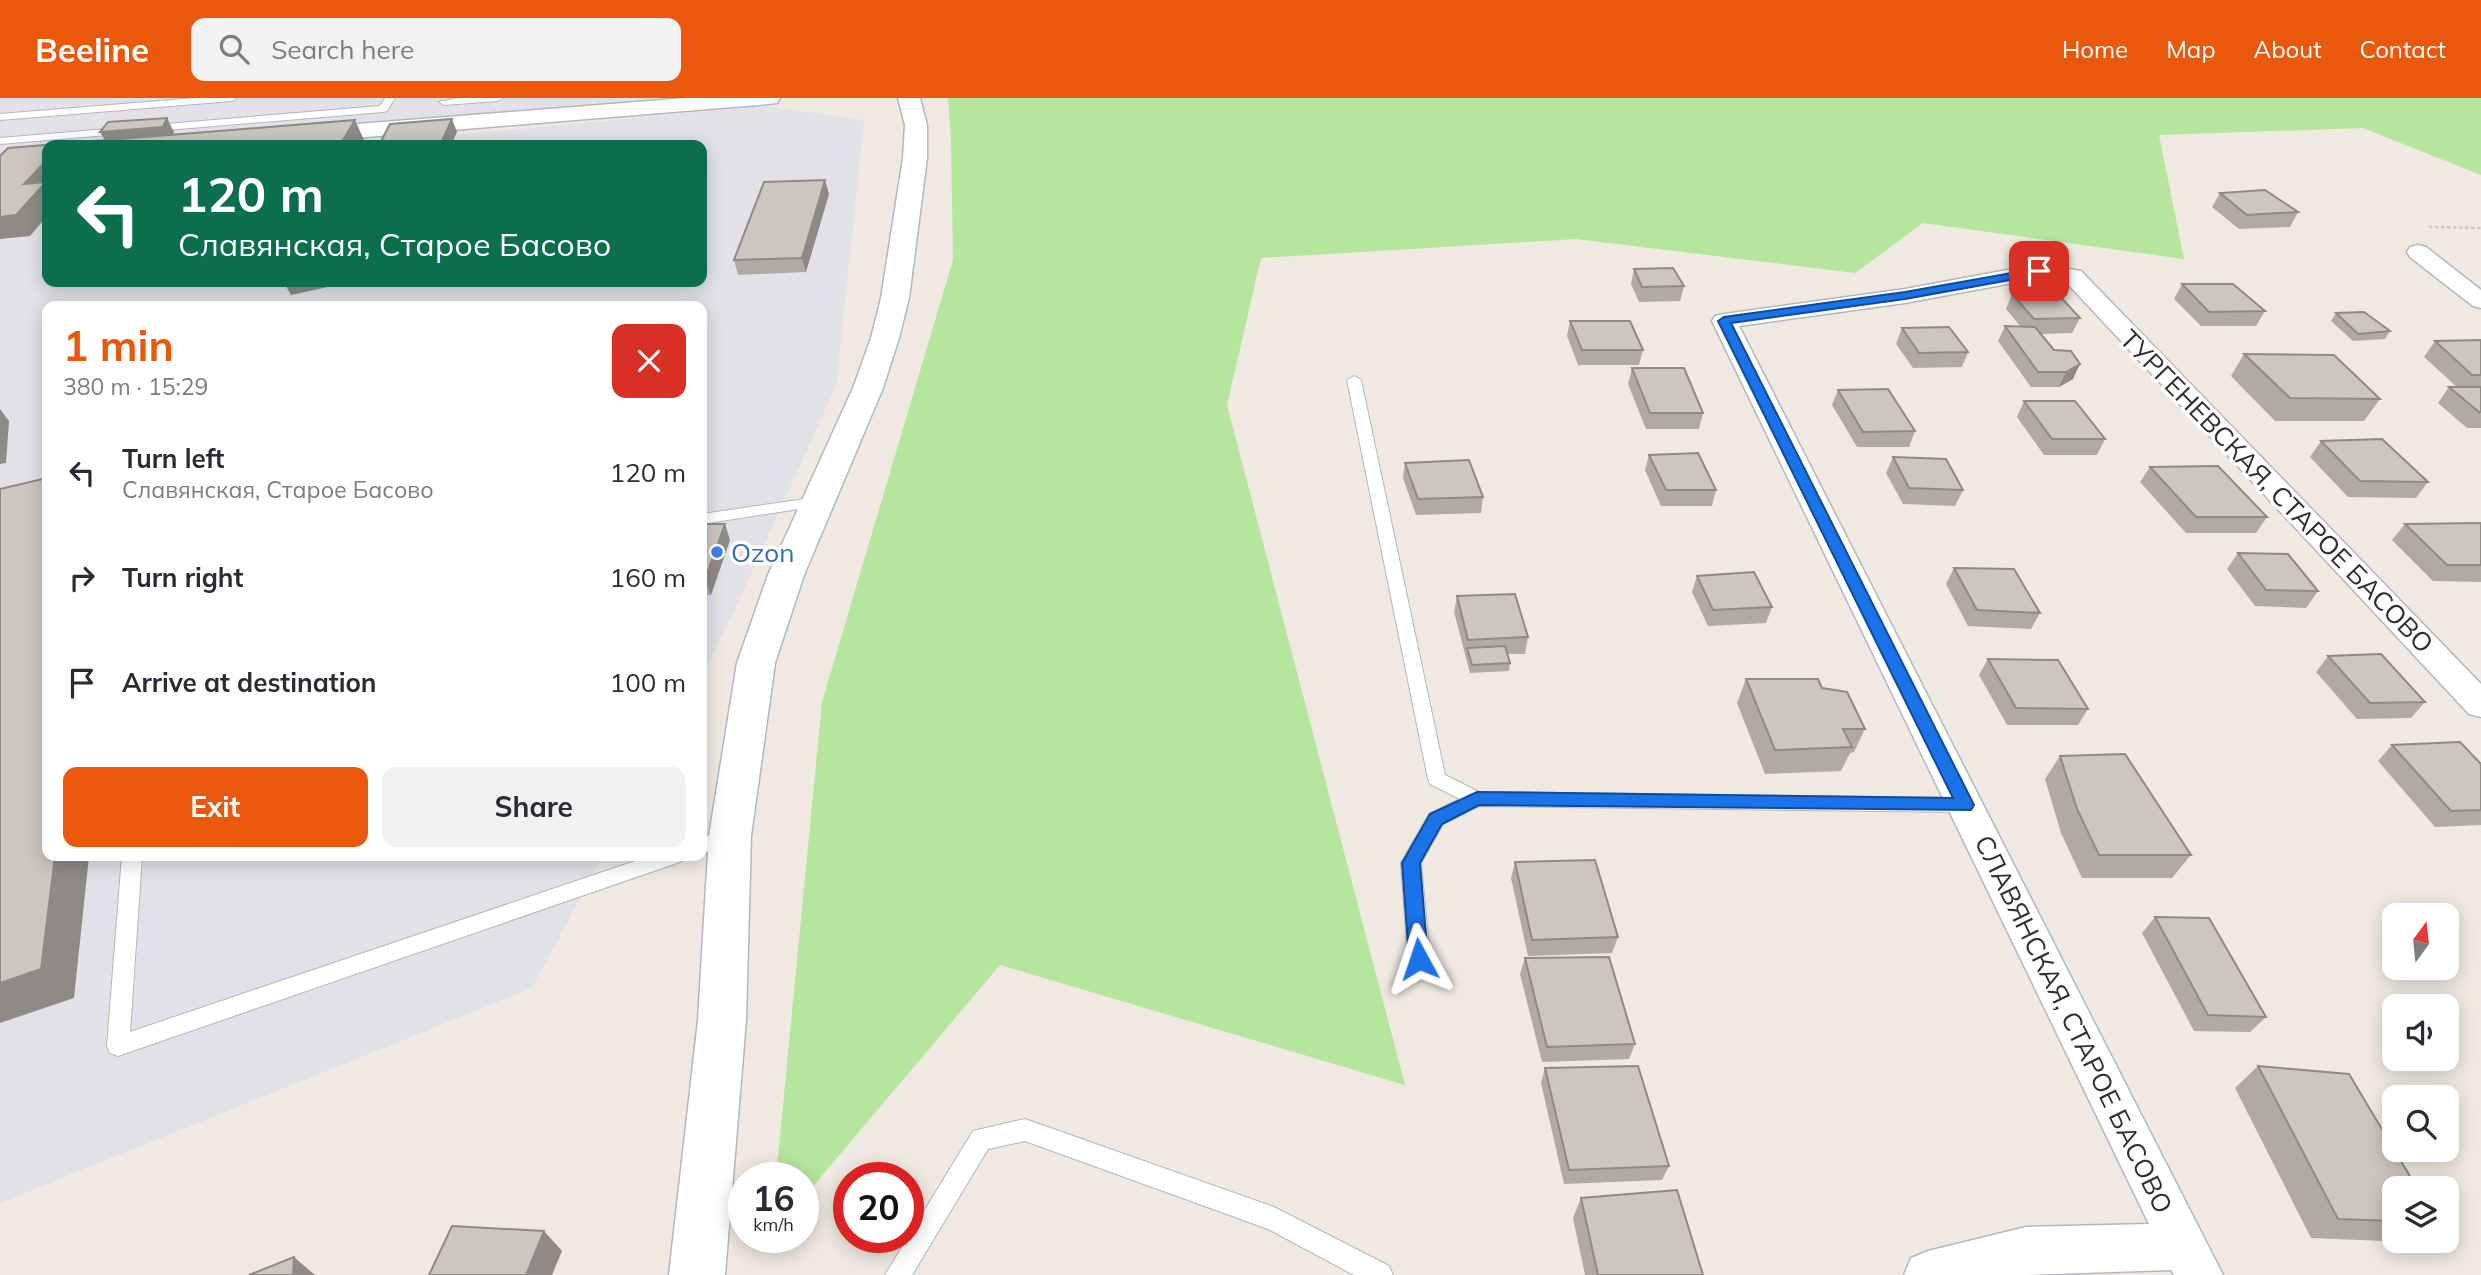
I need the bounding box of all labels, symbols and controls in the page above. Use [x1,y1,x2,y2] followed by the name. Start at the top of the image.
[191,18,681,81] search box
[35,29,149,70] text: Beeline
[215,30,253,68] icon: search
[271,33,414,66] text: Search here
[2062,34,2128,64] text: Home
[2166,34,2216,64] text: Map
[2254,34,2322,64] text: About
[2360,34,2446,64] text: Contact
[178,163,324,224] text: 120 m
[63,168,154,259] icon: left
[178,224,611,264] text: Славянская, Старое Басово
[2009,241,2069,301] pin
[2020,252,2058,290] icon: arrive
[63,319,174,372] text: 1 min
[2113,322,2441,660] street label: ТУРГЕНЕВСКАЯ, СТАРОЕ БАСОВО
[612,324,686,398] button: close
[63,372,208,401] text: 380 m · 15:29
[122,442,224,475] text: Turn left
[63,454,101,492] icon: left
[610,456,686,489] text: 120 m
[122,475,434,504] text: Славянская, Старое Басово
[731,536,794,569] place label: Ozon
[709,544,725,560] marker: Ozon
[63,559,101,597] icon: right
[122,561,243,594] text: Turn right
[610,561,686,594] text: 160 m
[63,664,101,702] icon: arrive
[122,666,377,699] text: Arrive at destination
[610,666,686,699] text: 100 m
[63,767,368,847] button: Exit
[382,767,686,847] button: Share
[1968,829,2180,1219] street label: СЛАВЯНСКАЯ, СТАРОЕ БАСОВО
[2382,903,2459,980] north arrow
[2382,903,2459,1253] map controls
[1382,922,1456,996] position arrow
[2382,994,2459,1071] button: sound
[2382,1085,2459,1162] button: search
[833,1162,924,1253] speed limit sign: 20
[752,1176,795,1220] text: 16
[2382,1176,2459,1253] button: layers
[753,1213,794,1236] text: km/h

